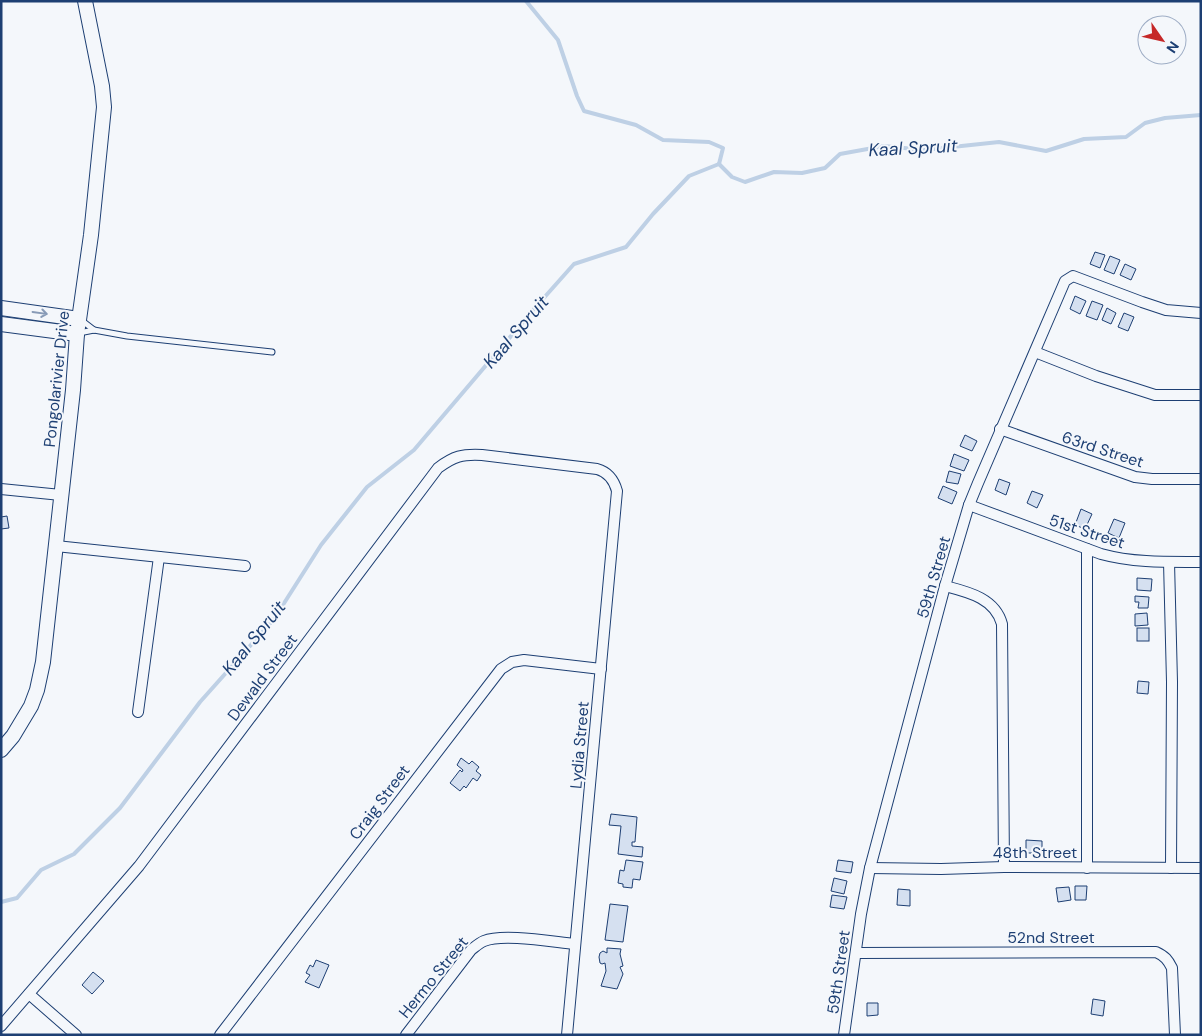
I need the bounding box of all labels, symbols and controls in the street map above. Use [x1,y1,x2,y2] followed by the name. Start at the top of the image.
[1137,15,1187,65] north arrow
[1162,38,1183,57] text: N
[868,134,959,162] water label: Kaal Spruit
[478,290,555,374] water label: Kaal Spruit
[32,308,48,318] one-way arrow
[39,310,74,448] street label: Pongolarivier Drive
[1059,426,1146,473] street label: 63rd Street
[1046,509,1127,554] street label: 51st Street
[912,534,955,621] street label: 59th Street
[217,595,292,680] water label: Kaal Spruit
[223,630,302,725] street label: Dewald Street
[565,700,594,790] street label: Lydia Street
[344,761,414,844] street label: Craig Street
[993,842,1077,863] street label: 48th Street
[1007,927,1095,948] street label: 52nd Street
[822,929,855,1015] street label: 59th Street
[394,932,473,1022] street label: Hermo Street

